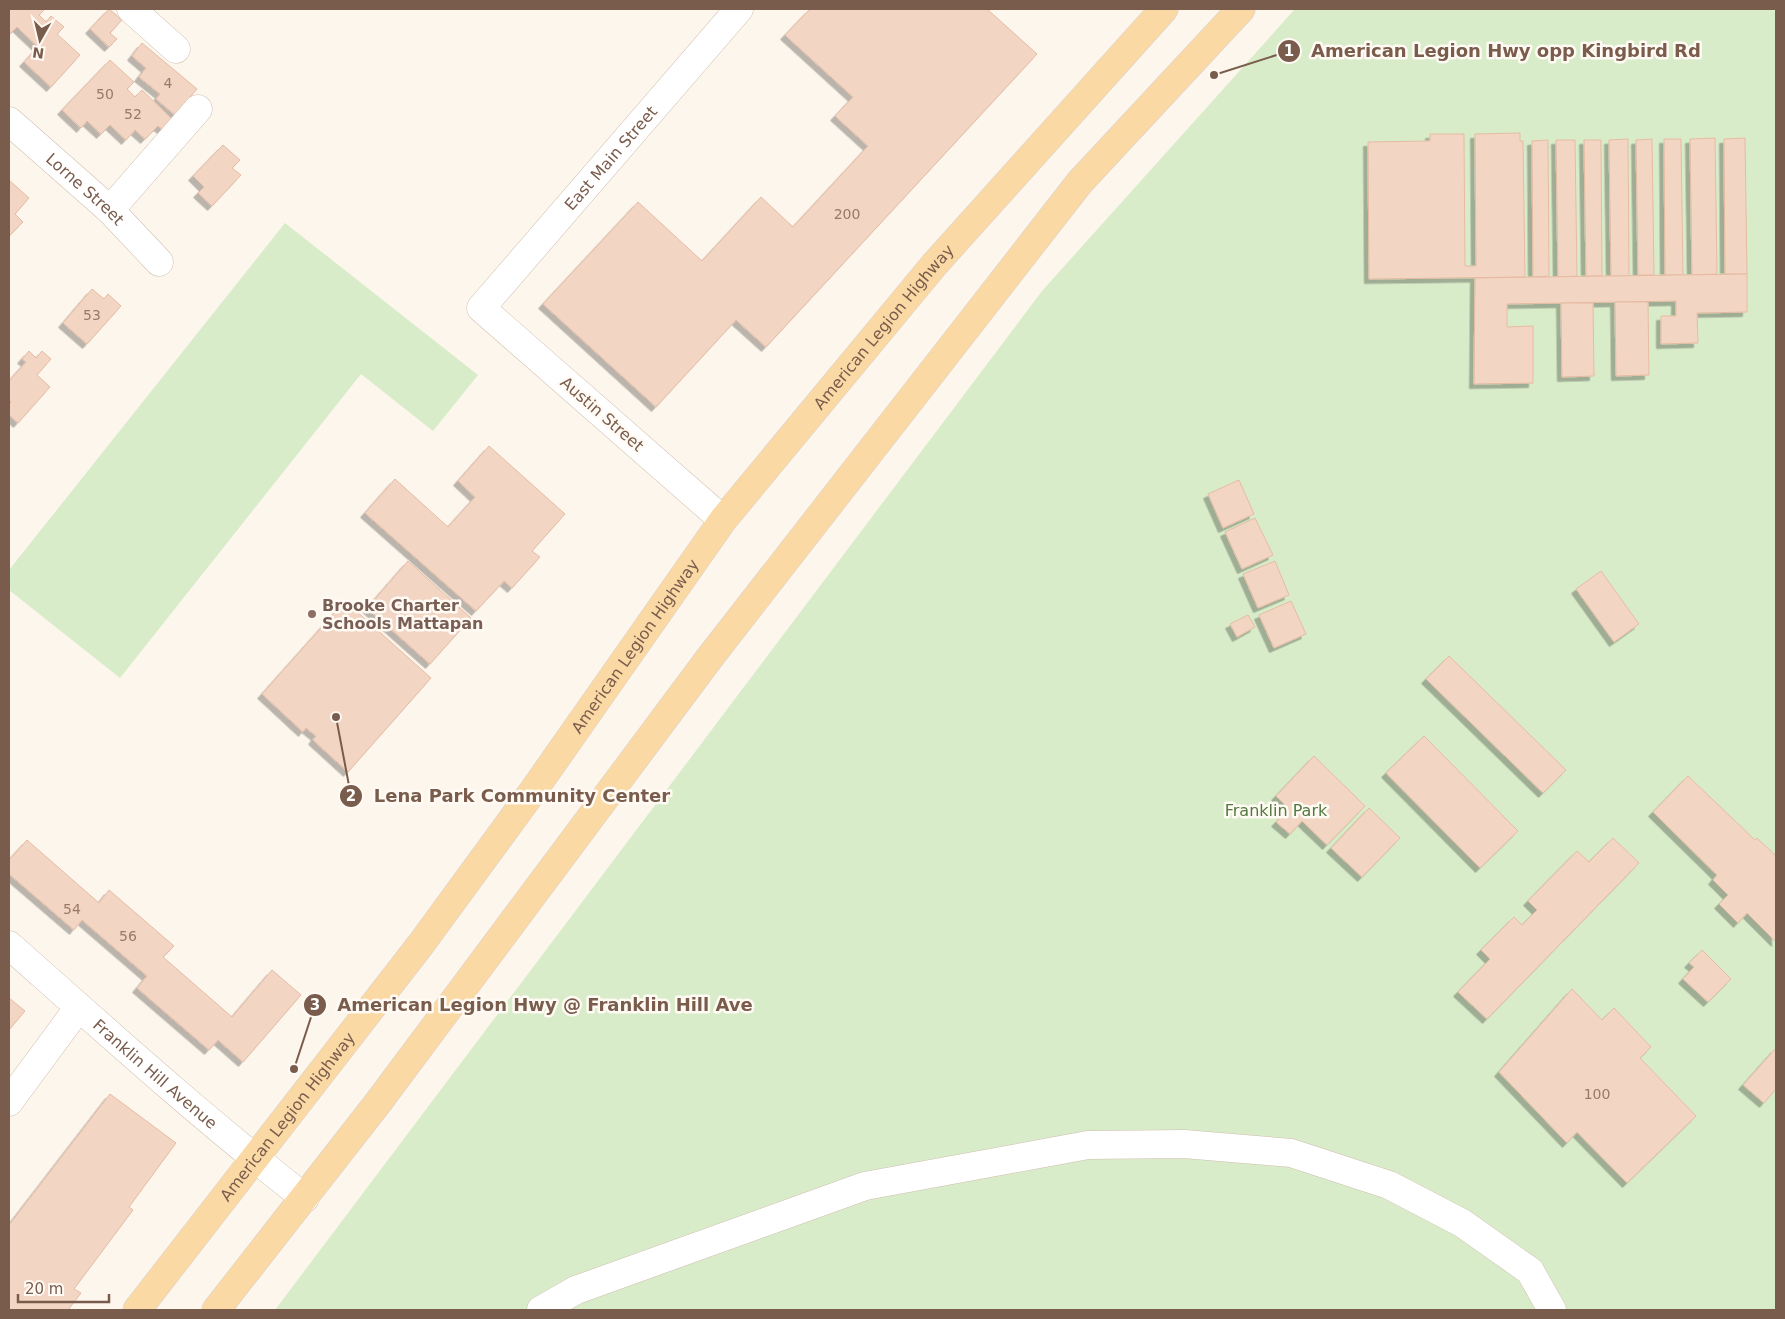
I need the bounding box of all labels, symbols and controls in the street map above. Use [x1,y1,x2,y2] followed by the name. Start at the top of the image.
[15,15,65,65] north arrow
[1276,34,1711,67] callout: American Legion Hwy opp Kingbird Rd
[1311,40,1701,61] text: American Legion Hwy opp Kingbird Rd
[1284,42,1294,60] text: 1
[31,44,45,62] text: N
[164,75,173,91] house number: 4
[96,86,114,102] house number: 50
[560,102,661,214] street label: East Main Street
[124,106,142,122] house number: 52
[42,149,128,229] street label: Lorne Street
[834,206,860,222] house number: 200
[809,240,957,413] street label: American Legion Highway
[83,307,101,323] house number: 53
[557,373,647,455] street label: Austin Street
[567,555,702,737] street label: American Legion Highway
[322,596,483,633] place label: Brooke Charter Schools Mattapan
[306,608,318,620] marker: Brooke Charter Schools Mattapan
[339,779,680,812] callout: Lena Park Community Center
[374,785,670,806] text: Lena Park Community Center
[346,787,356,805] text: 2
[1225,801,1328,820] park label: Franklin Park
[63,901,81,917] house number: 54
[119,928,137,944] house number: 56
[302,988,763,1021] callout: American Legion Hwy @ Franklin Hill Ave
[337,994,753,1015] text: American Legion Hwy @ Franklin Hill Ave
[310,996,320,1014] text: 3
[89,1015,221,1133] street label: Franklin Hill Avenue
[216,1028,359,1205] street label: American Legion Highway
[1584,1086,1610,1102] house number: 100
[18,1272,109,1304] scale bar
[25,1280,63,1298] text: 20 m

